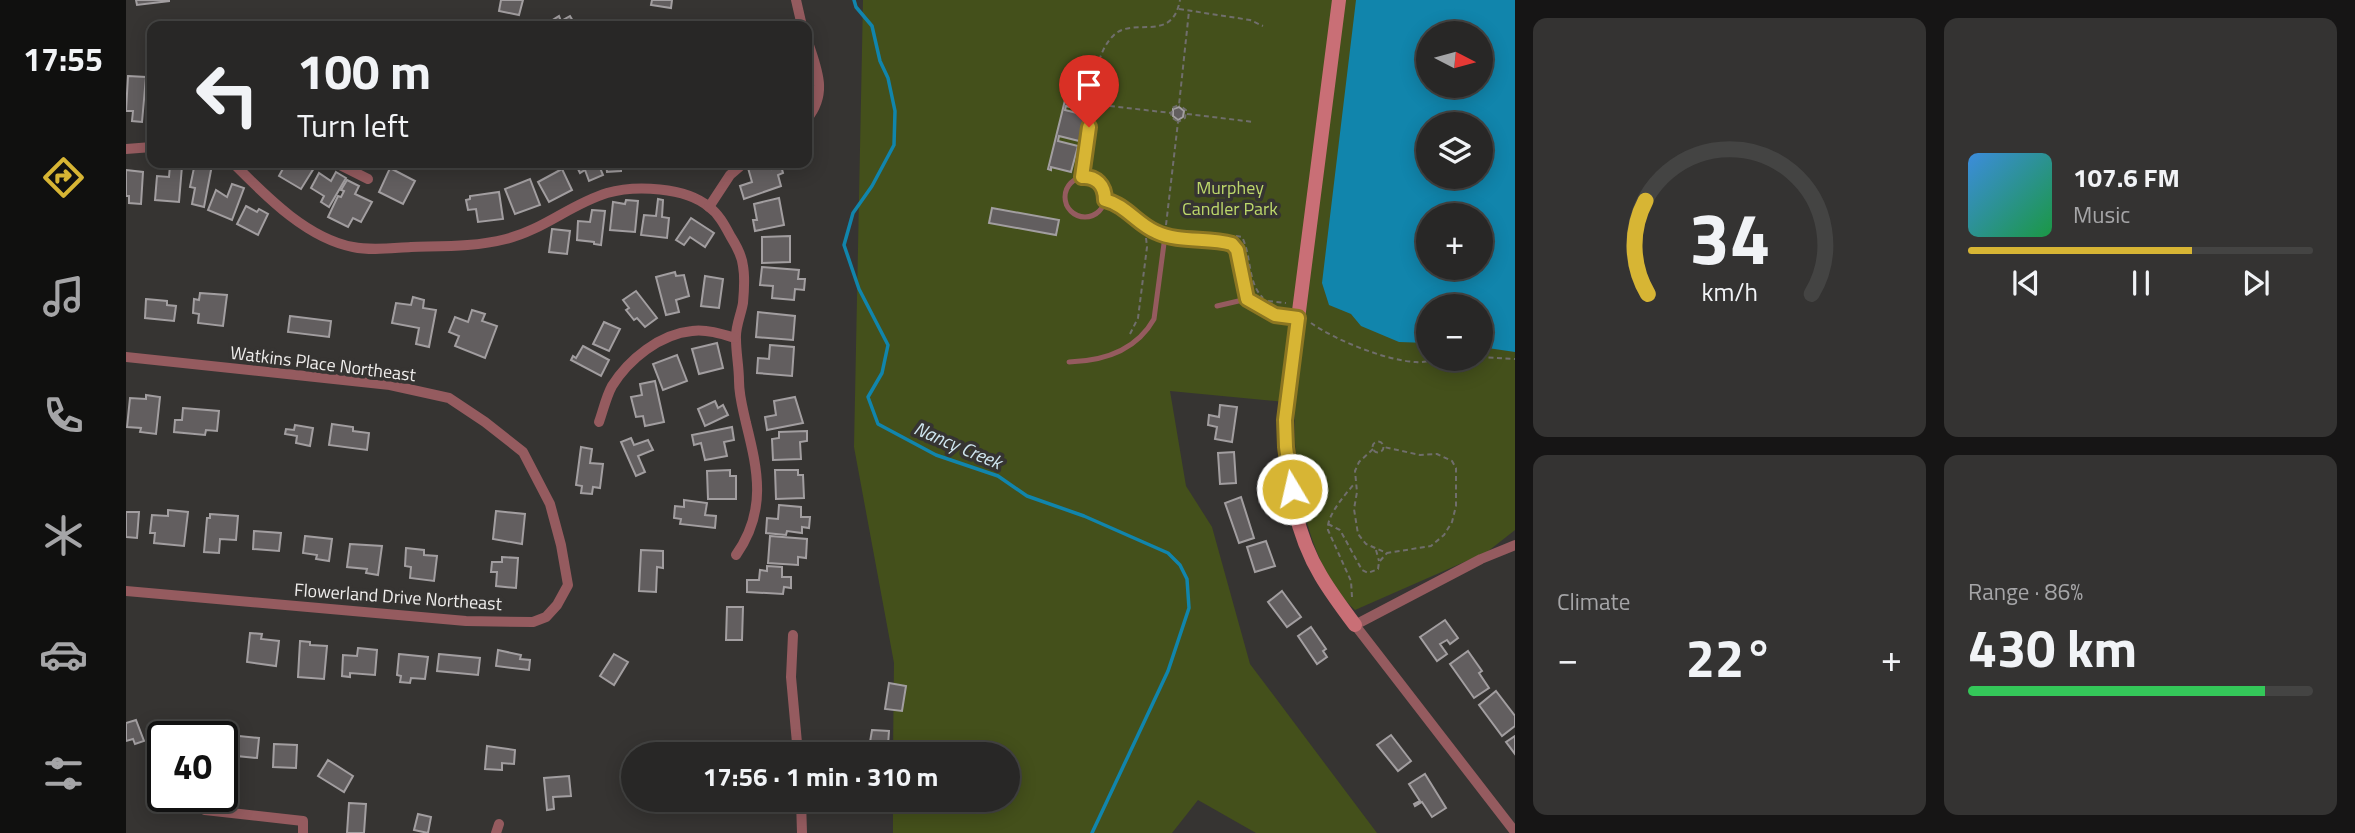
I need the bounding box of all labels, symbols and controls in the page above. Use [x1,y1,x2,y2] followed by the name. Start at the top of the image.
[1416,21,1493,98] north arrow
[1416,21,1493,371] map controls
[297,33,431,108] text: 100 m
[23,35,103,83] text: 17:55
[182,49,273,140] icon: left
[1059,55,1119,127] pin
[1070,66,1108,104] icon: arrive
[297,101,409,149] text: Turn left
[1416,112,1493,189] button: layers
[39,153,88,202] icon: directions
[2073,158,2180,197] text: 107.6 FM
[1182,174,1278,222] park label: Murphey Candler Park
[1689,182,1770,292] text: 34
[2073,197,2130,232] text: Music
[1416,203,1493,280] button: +
[2007,264,2045,302] icon: previous
[2122,264,2160,302] icon: pause
[2237,264,2275,302] icon: next
[39,272,88,321] icon: music
[1701,273,1758,311] text: km/h
[1416,294,1493,371] button: −
[229,339,418,388] street label: Watkins Place Northeast
[39,391,88,440] icon: phone
[910,413,1009,477] water label: Nancy Creek
[1255,452,1329,526] position arrow
[39,511,88,560] icon: climate
[1968,574,2083,609] text: Range · 86%
[293,576,504,617] street label: Flowerland Drive Northeast
[1557,584,1630,619] text: Climate
[1968,608,2137,687] text: 430 km
[1686,618,1773,697] text: 22°
[1557,629,1578,687] text: −
[1881,629,1902,687] text: +
[39,630,88,679] icon: car
[147,721,238,812] speed limit sign: 40
[39,749,88,798] icon: filters
[703,757,938,796] text: 17:56 · 1 min · 310 m

